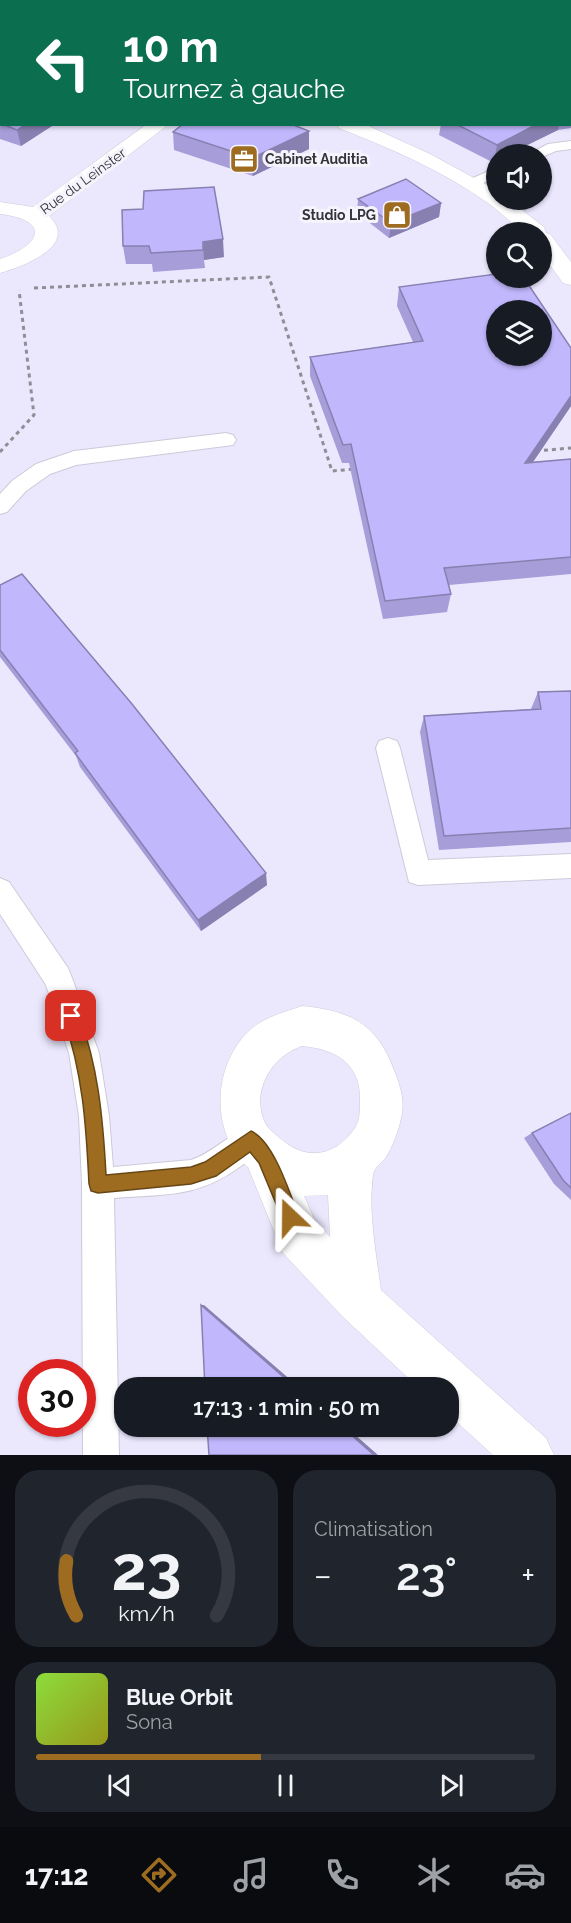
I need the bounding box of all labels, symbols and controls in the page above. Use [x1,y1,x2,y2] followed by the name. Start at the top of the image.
[123,23,219,72] text: 10 m
[24,24,102,102] icon: left
[123,73,345,104] text: Tournez à gauche
[228,143,260,175] office icon: Cabinet Auditia
[486,144,552,366] map controls
[486,144,552,210] button: sound
[37,145,129,217] street label: Rue du Leinster
[265,151,368,167] place label: Cabinet Auditia
[381,199,413,231] shop icon: Studio LPG
[302,207,376,223] place label: Studio LPG
[486,222,552,288] button: search
[486,300,552,366] button: layers
[45,990,96,1041] pin
[54,999,87,1032] icon: arrive
[258,1185,322,1249] position arrow
[18,1359,96,1437] speed limit sign: 30
[193,1394,380,1420] text: 17:13 · 1 min · 50 m
[314,1517,433,1541] text: Climatisation
[111,1531,182,1605] text: 23
[396,1548,457,1601] text: 23°
[314,1556,332,1595] text: −
[521,1556,535,1595] text: +
[118,1601,175,1626] text: km/h
[126,1684,233,1710] text: Blue Orbit
[126,1710,173,1734] text: Sona
[103,1769,136,1802] icon: previous
[269,1769,302,1802] icon: pause
[435,1769,468,1802] icon: next
[138,1854,180,1896] icon: directions
[230,1854,272,1896] icon: music
[321,1854,363,1896] icon: phone
[413,1854,455,1896] icon: climate
[504,1854,546,1896] icon: car
[25,1860,89,1891] text: 17:12

